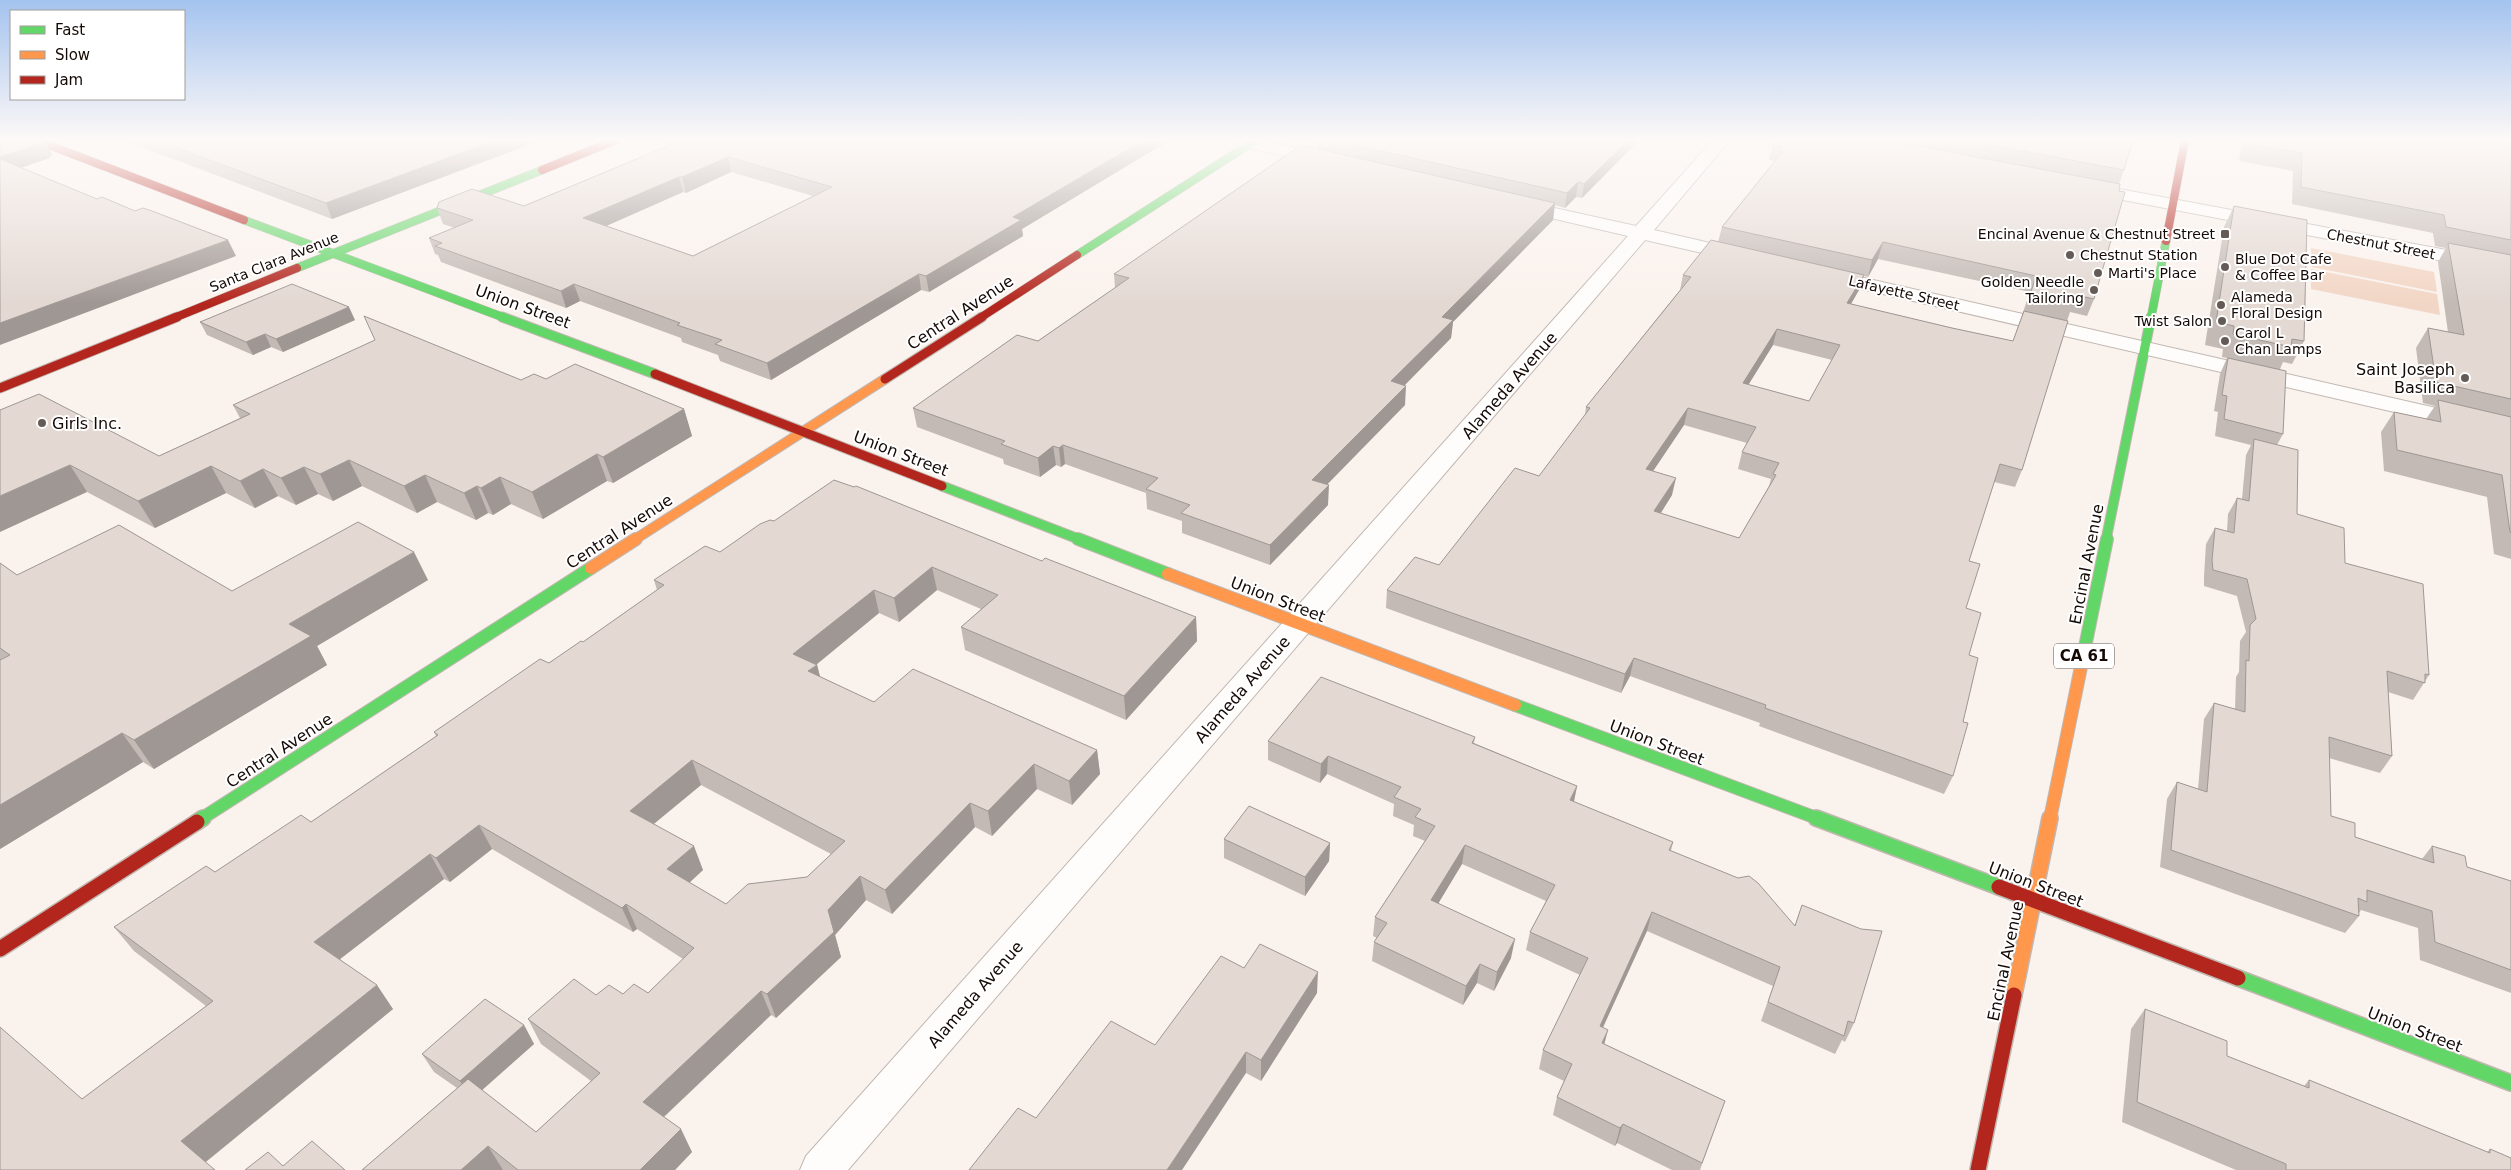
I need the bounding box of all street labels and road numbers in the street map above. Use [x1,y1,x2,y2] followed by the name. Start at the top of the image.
[2325,226,2437,262] street label: Chestnut Street
[207,229,341,295] street label: Santa Clara Avenue
[904,271,1017,354] street label: Central Avenue
[1847,272,1962,314] street label: Lafayette Street
[473,280,573,332] street label: Union Street
[1458,328,1561,443] street label: Alameda Avenue
[851,427,951,480] street label: Union Street
[563,490,676,573] street label: Central Avenue
[2065,502,2107,626] street label: Encinal Avenue
[1228,573,1328,626] street label: Union Street
[1191,632,1294,747] street label: Alameda Avenue
[2054,644,2114,668] road number: CA 61
[223,709,336,792] street label: Central Avenue
[1607,716,1707,769] street label: Union Street
[1986,858,2086,911] street label: Union Street
[1983,899,2028,1023] street label: Encinal Avenue
[924,937,1027,1052] street label: Alameda Avenue
[2365,1003,2465,1056] street label: Union Street

